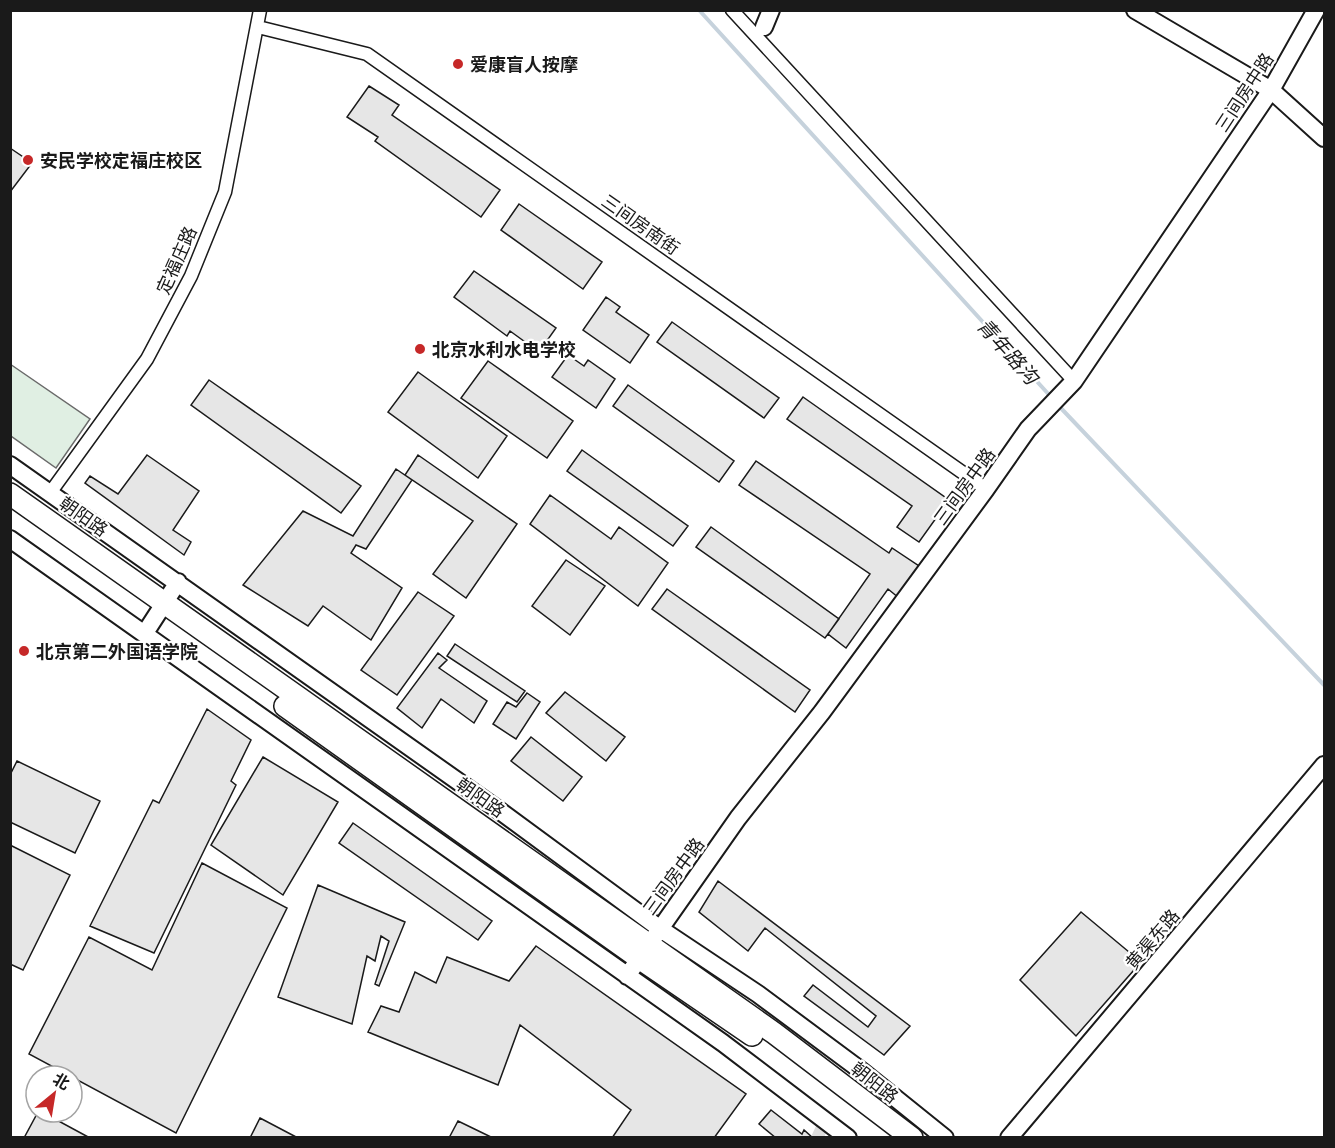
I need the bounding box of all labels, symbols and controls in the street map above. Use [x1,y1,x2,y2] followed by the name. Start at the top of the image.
[1209,48,1279,136] street label: 三间房中路
[470,52,578,76] place label: 爱康盲人按摩
[451,57,465,71] marker: 爱康盲人按摩
[40,148,202,172] place label: 安民学校定福庄校区
[21,153,35,167] marker: 安民学校定福庄校区
[597,188,685,260] street label: 三间房南街
[150,222,202,298] street label: 定福庄路
[971,312,1046,391] water label: 青年路沟
[432,337,576,361] place label: 北京水利水电学校
[413,342,427,356] marker: 北京水利水电学校
[928,443,1000,529] street label: 三间房中路
[55,491,113,541] street label: 朝阳路
[36,639,198,663] place label: 北京第二外国语学院
[17,644,31,658] marker: 北京第二外国语学院
[452,772,510,822] street label: 朝阳路
[637,833,709,919] street label: 三间房中路
[1120,904,1184,974] street label: 黄渠东路
[846,1056,904,1108] street label: 朝阳路
[24,1064,84,1124] north arrow
[49,1067,74,1095] text: 北

